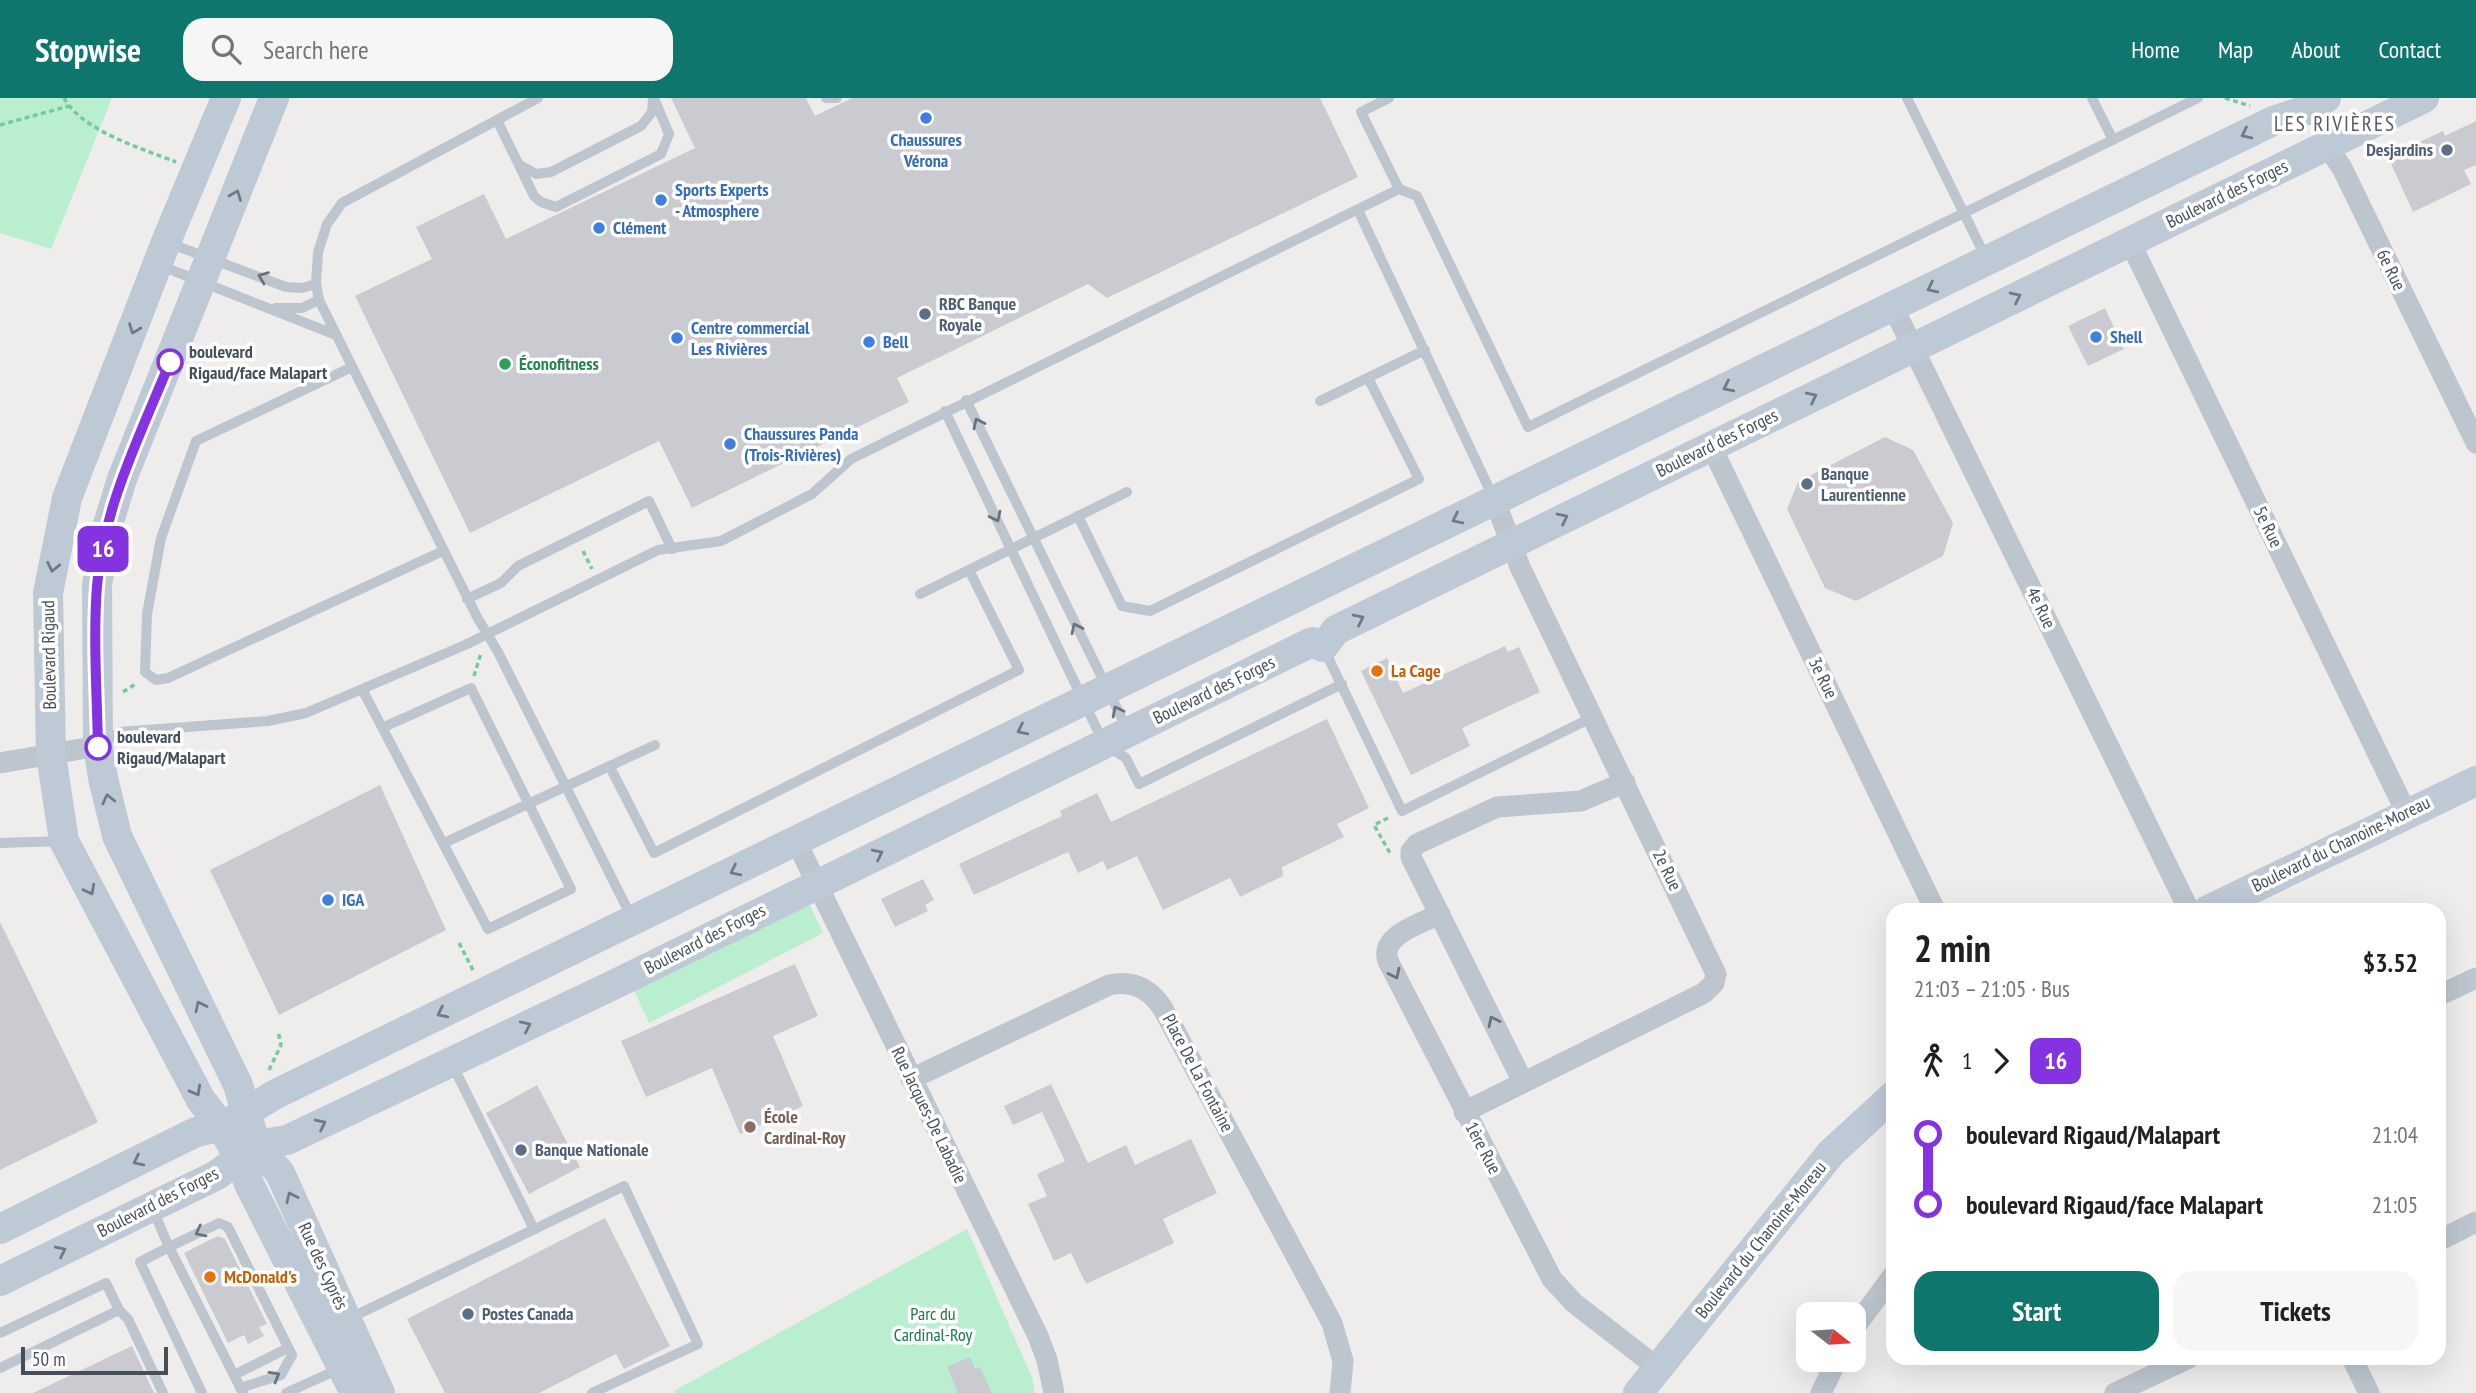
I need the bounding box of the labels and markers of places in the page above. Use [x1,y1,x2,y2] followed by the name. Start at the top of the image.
[918,110,934,126] marker: Chaussures Vérona
[890,128,962,172] place label: Chaussures Vérona
[2366,138,2433,161] place label: Desjardins
[2439,142,2455,158] marker: Desjardins
[675,178,769,222] place label: Sports Experts - Atmosphere
[653,192,669,208] marker: Sports Experts - Atmosphere
[613,216,667,239] place label: Clément
[591,220,607,236] marker: Clément
[939,292,1017,336] place label: RBC Banque Royale
[917,306,933,322] marker: RBC Banque Royale
[691,316,810,360] place label: Centre commercial Les Rivières
[2110,325,2143,348] place label: Shell
[2088,329,2104,345] marker: Shell
[669,330,685,346] marker: Centre commercial Les Rivières
[883,330,909,353] place label: Bell
[861,334,877,350] marker: Bell
[189,340,328,384] place label: boulevard Rigaud/face Malapart
[157,349,183,375] marker: boulevard Rigaud/face Malapart
[519,352,599,375] place label: Éconofitness
[497,356,513,372] marker: Éconofitness
[744,422,859,466] place label: Chaussures Panda (Trois-Rivières)
[722,436,738,452] marker: Chaussures Panda (Trois-Rivières)
[1821,462,1906,506] place label: Banque Laurentienne
[1799,476,1815,492] marker: Banque Laurentienne
[1391,659,1441,682] place label: La Cage
[1369,663,1385,679] marker: La Cage
[117,725,226,769] place label: boulevard Rigaud/Malapart
[85,734,111,760] marker: boulevard Rigaud/Malapart
[342,888,365,911] place label: IGA
[320,892,336,908] marker: IGA
[764,1105,846,1149] place label: École Cardinal-Roy
[742,1119,758,1135] marker: École Cardinal-Roy
[535,1138,649,1161] place label: Banque Nationale
[513,1142,529,1158] marker: Banque Nationale
[224,1265,297,1288] place label: McDonald's
[202,1269,218,1285] marker: McDonald's
[482,1302,574,1325] place label: Postes Canada
[460,1306,476,1322] marker: Postes Canada

